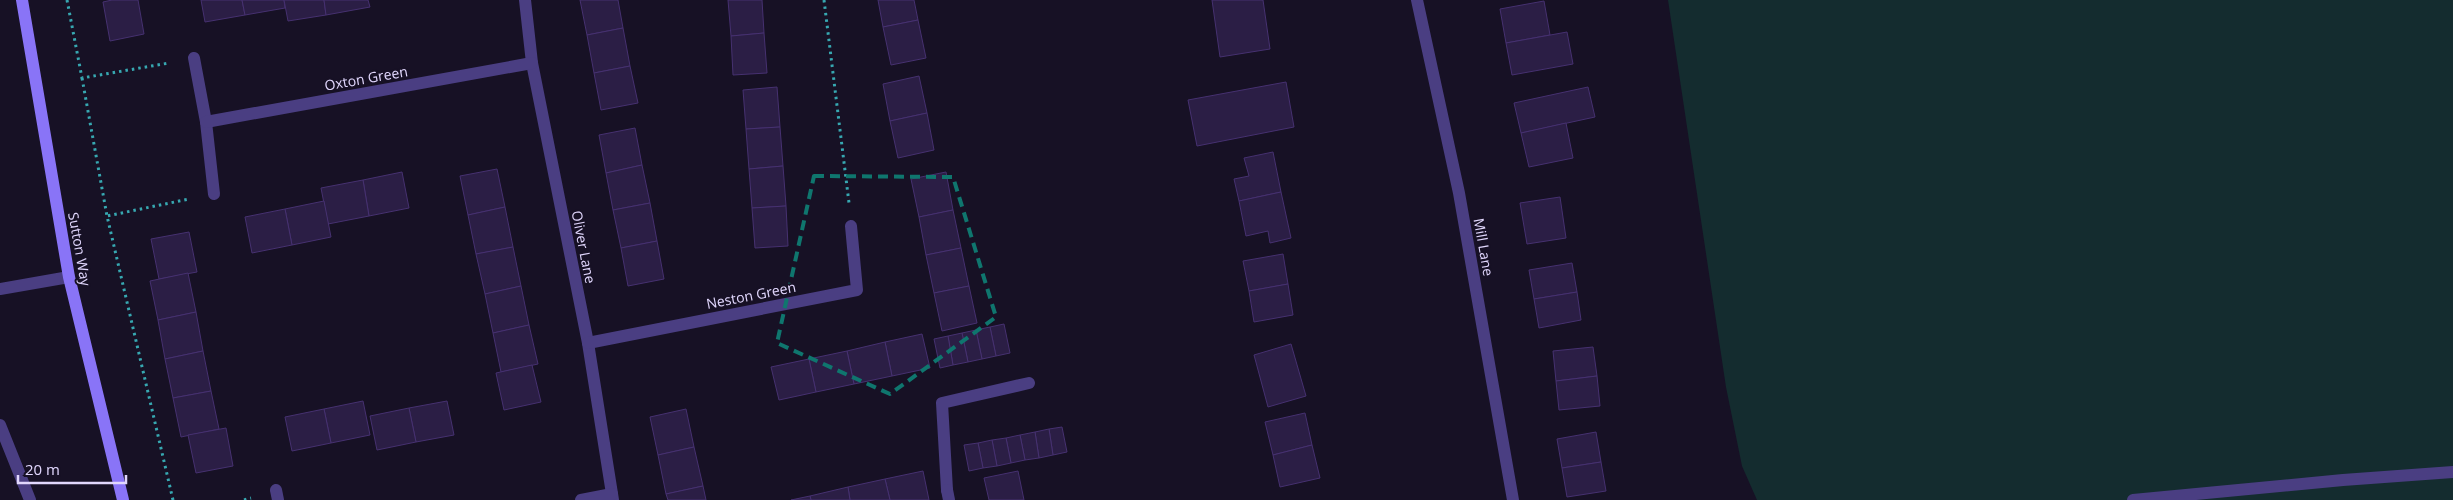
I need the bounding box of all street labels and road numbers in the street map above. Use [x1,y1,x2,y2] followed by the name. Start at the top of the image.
[323,61,409,95] street label: Oxton Green
[568,209,600,285] street label: Oliver Lane
[64,211,96,288] street label: Sutton Way
[1470,217,1498,278] street label: Mill Lane
[705,277,797,313] street label: Neston Green

